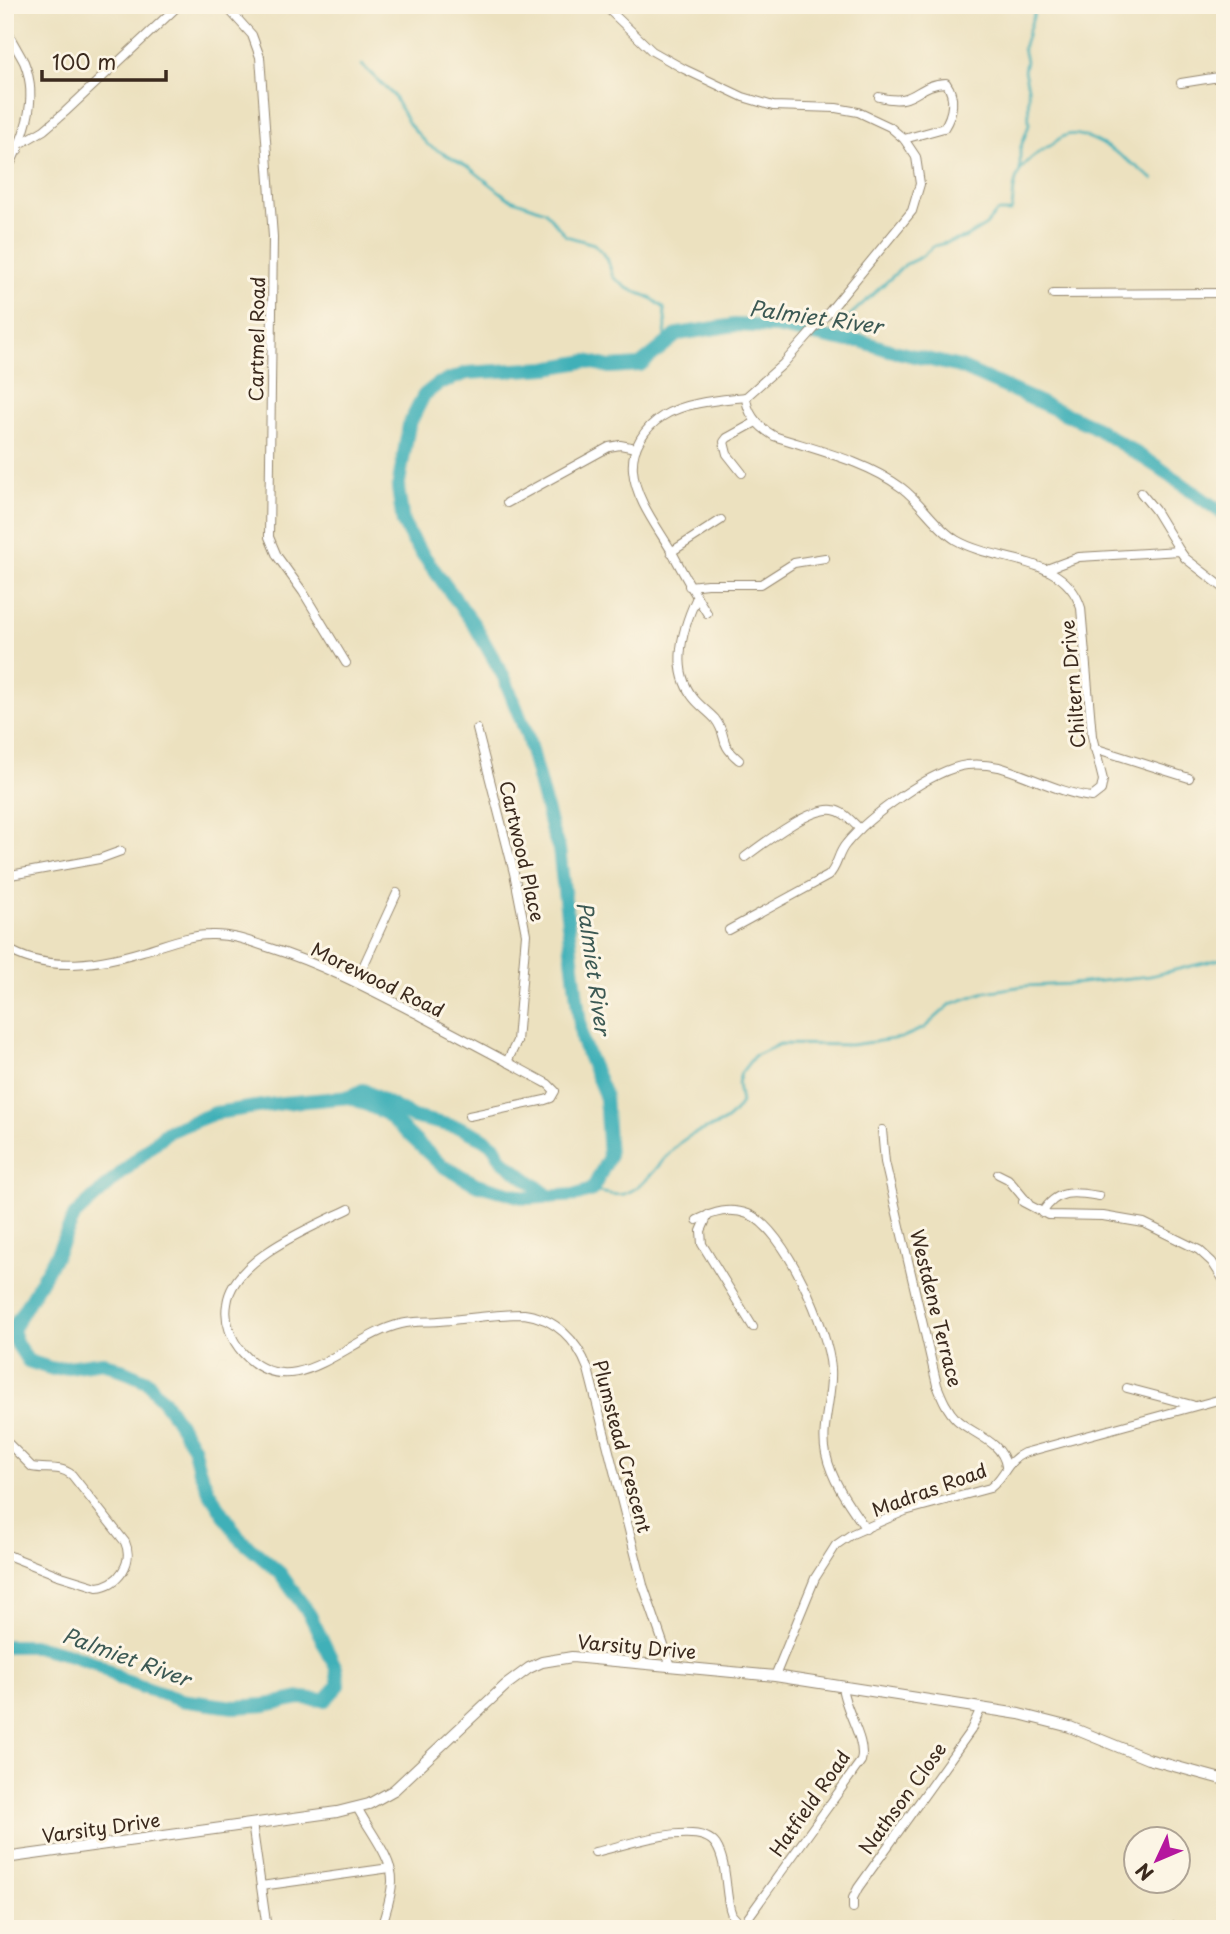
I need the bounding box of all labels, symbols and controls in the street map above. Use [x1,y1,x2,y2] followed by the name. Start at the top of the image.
[42,38,166,82] scale bar
[52,45,116,77] text: 100 m
[241,276,271,402] street label: Cartmel Road
[748,291,887,341] water label: Palmiet River
[1052,619,1092,749] street label: Chiltern Drive
[493,778,553,924] street label: Cartwood Place
[570,900,620,1039] water label: Palmiet River
[307,935,449,1023] street label: Morewood Road
[904,1226,970,1390] street label: Westdene Terrace
[586,1356,660,1536] street label: Plumstead Crescent
[867,1455,991,1523] street label: Madras Road
[59,1618,198,1695] water label: Palmiet River
[577,1627,697,1665] street label: Varsity Drive
[852,1736,952,1860] street label: Nathson Close
[762,1744,856,1862] street label: Hatfield Road
[40,1805,162,1849] street label: Varsity Drive
[1122,1826,1192,1896] north arrow
[1129,1857,1159,1888] text: N

